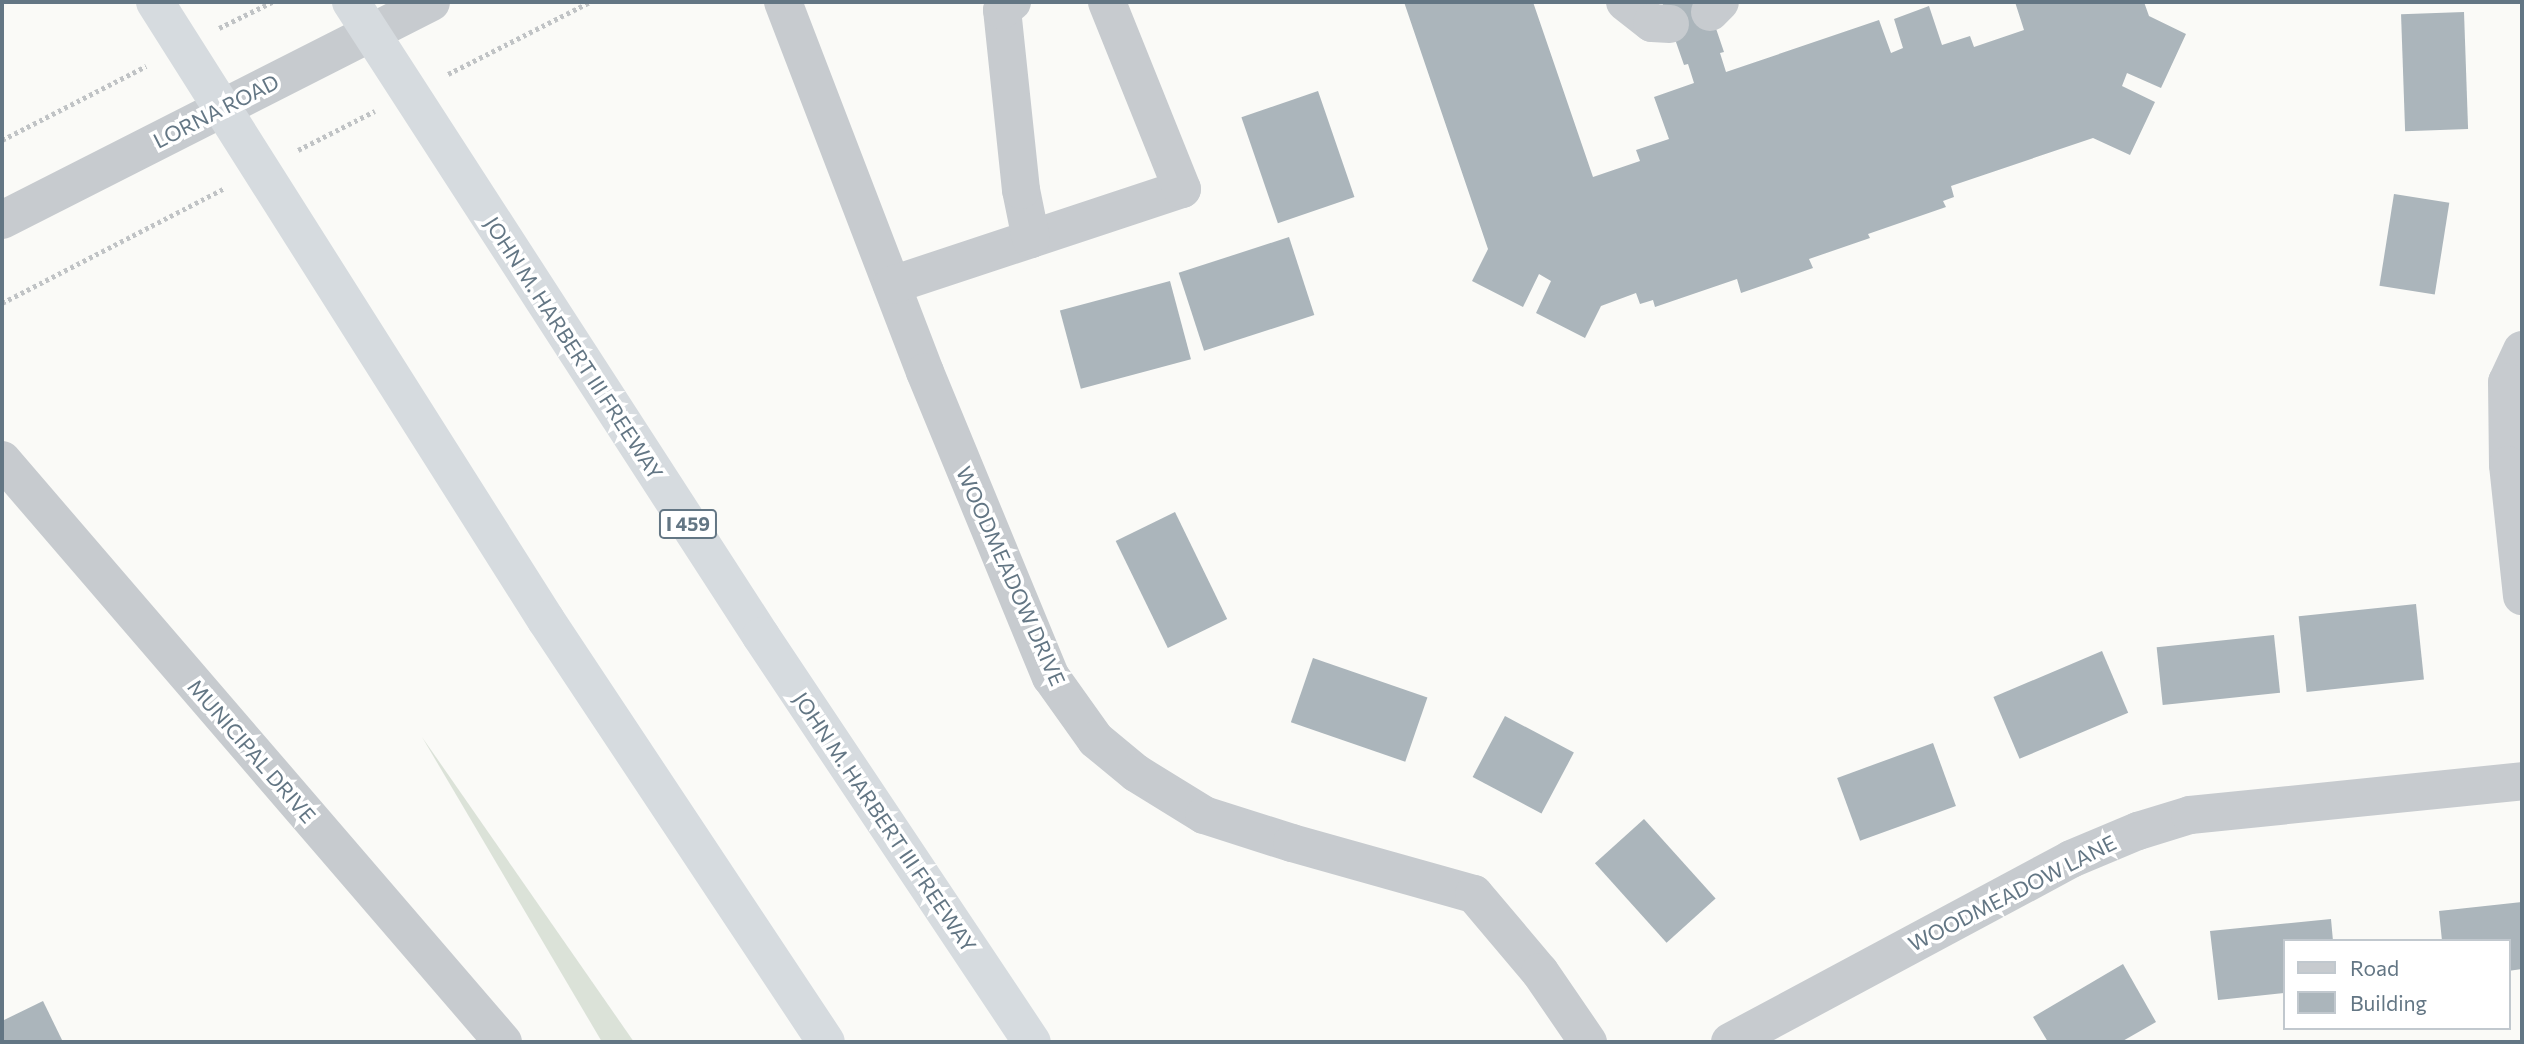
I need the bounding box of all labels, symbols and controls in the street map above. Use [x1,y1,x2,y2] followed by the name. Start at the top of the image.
[149,69,283,153] street label: LORNA ROAD
[479,212,669,484] street label: JOHN M. HARBERT III FREEWAY
[951,462,1071,690] street label: WOODMEADOW DRIVE
[658,509,718,540] road number: I 459
[183,674,321,828] street label: MUNICIPAL DRIVE
[788,687,982,957] street label: JOHN M. HARBERT III FREEWAY
[1904,830,2120,956] street label: WOODMEADOW LANE
[2282,939,2510,1030] legend
[2350,955,2399,980] text: Road
[2350,990,2427,1015] text: Building

